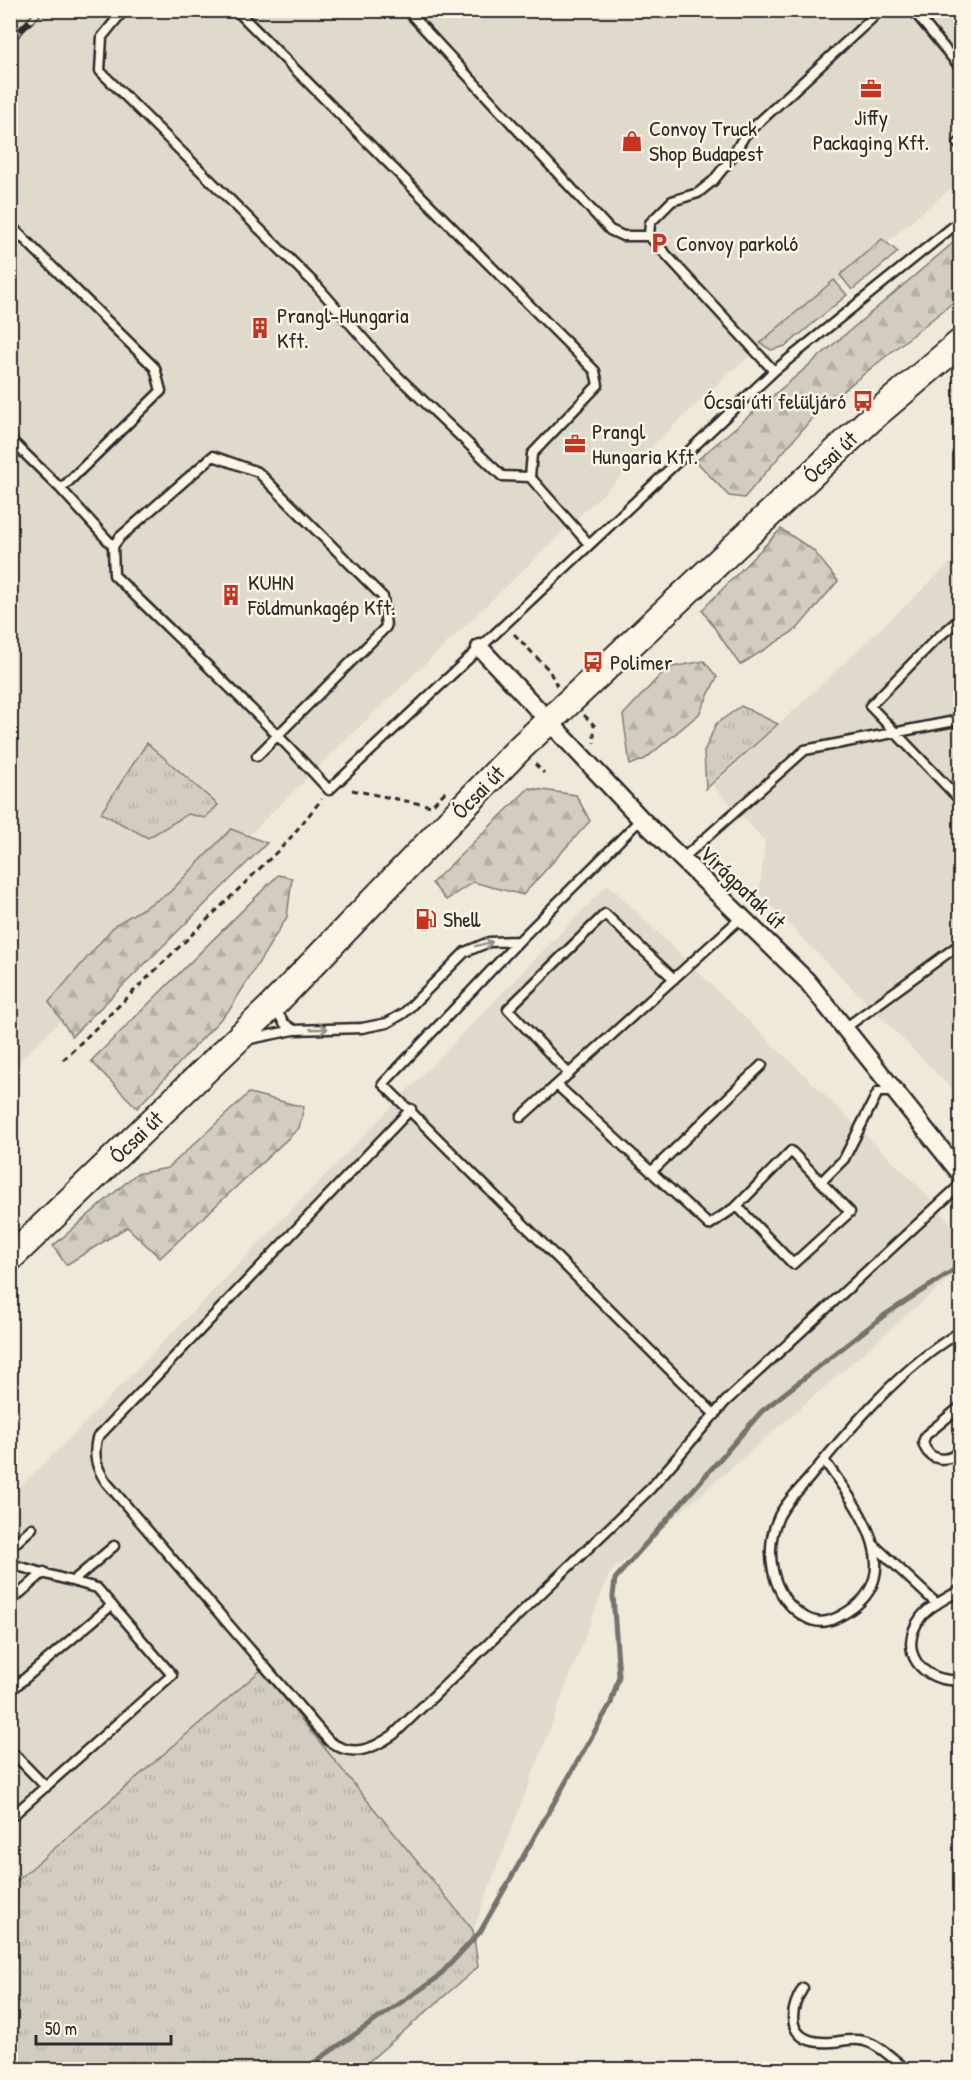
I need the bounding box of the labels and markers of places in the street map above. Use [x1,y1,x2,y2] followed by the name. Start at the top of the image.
[859,77,883,101] office icon: Jiffy Packaging Kft.
[813,102,929,157] place label: Jiffy Packaging Kft.
[649,113,763,168] place label: Convoy Truck Shop Budapest
[620,129,644,153] shop icon: Convoy Truck Shop Budapest
[676,228,798,258] place label: Convoy parkoló
[647,231,671,255] parking icon: Convoy parkoló
[277,300,409,355] place label: Prangl-Hungaria Kft.
[248,316,272,340] building icon: Prangl-Hungaria Kft.
[704,386,846,416] place label: Ócsai úti felüljáró
[851,389,875,413] bus stop icon: Ócsai úti felüljáró
[592,416,698,471] place label: Prangl Hungaria Kft.
[563,432,587,456] office icon: Prangl Hungaria Kft.
[247,567,396,622] place label: KUHN Földmunkagép Kft.
[219,583,243,607] building icon: KUHN Földmunkagép Kft.
[610,647,673,677] place label: Polimer
[581,650,605,674] bus stop icon: Polimer
[443,904,481,934] place label: Shell
[414,907,438,931] fuel station icon: Shell

